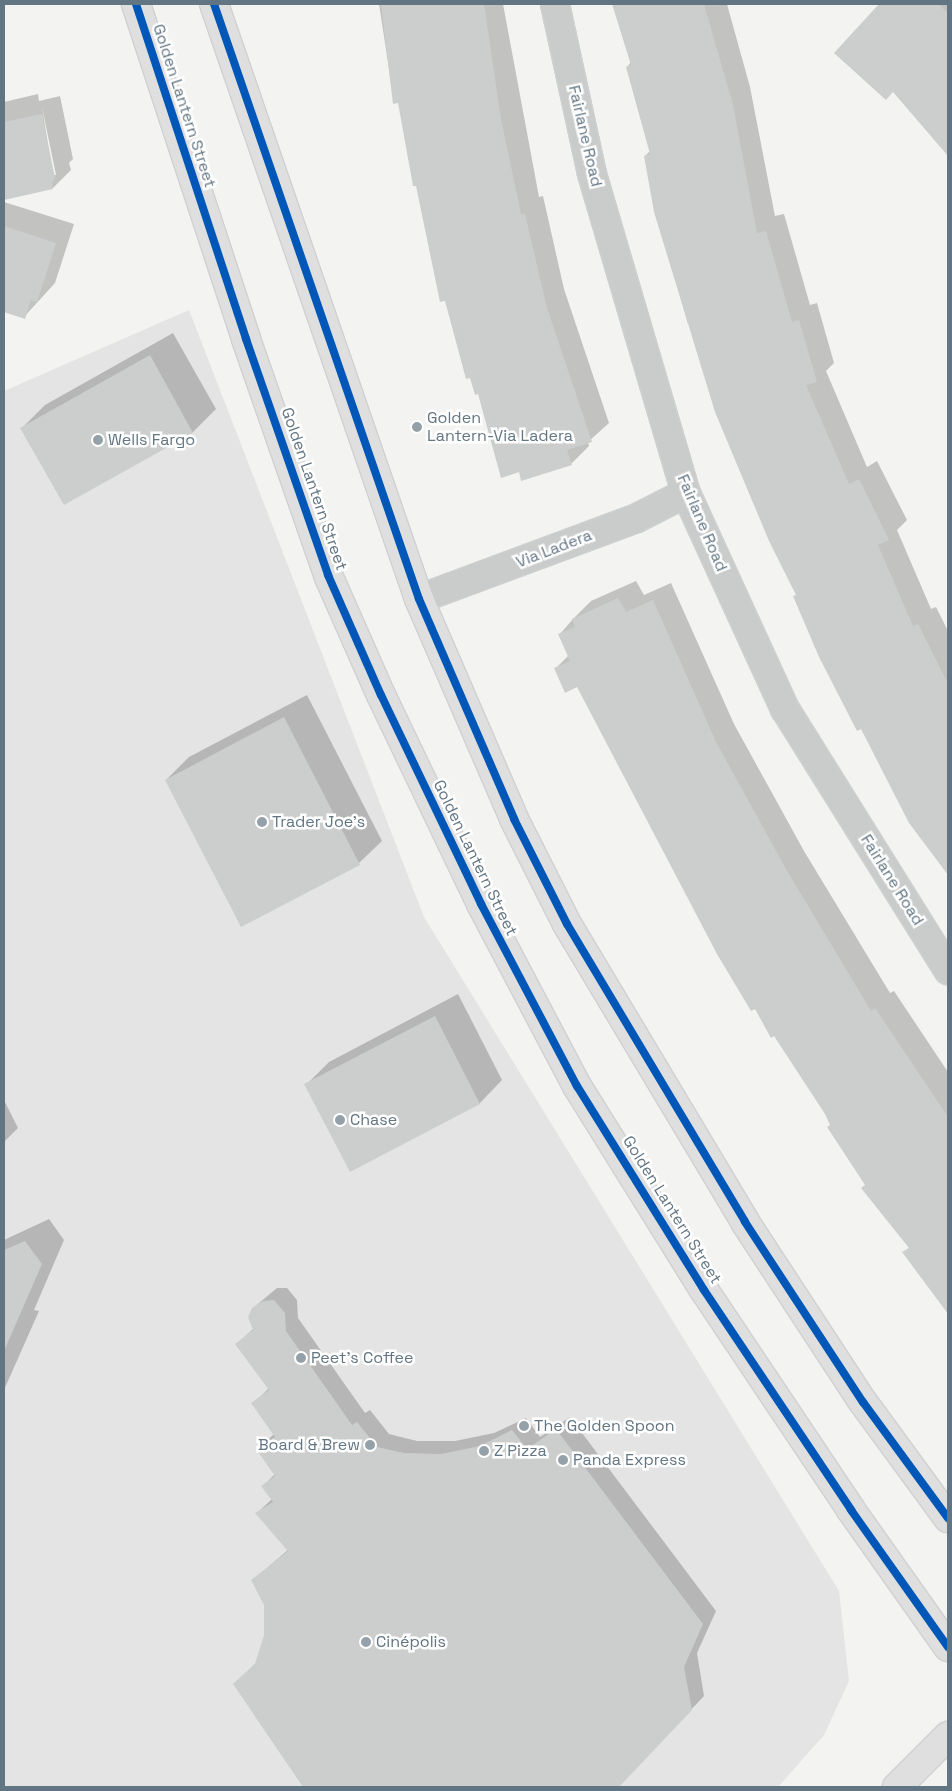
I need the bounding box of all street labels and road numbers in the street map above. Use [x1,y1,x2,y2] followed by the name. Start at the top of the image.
[148,22,220,190] street label: Golden Lantern Street
[564,83,606,189] street label: Fairlane Road
[277,405,351,573] street label: Golden Lantern Street
[673,472,731,574] street label: Fairlane Road
[513,526,595,572] street label: Via Ladera
[429,777,521,939] street label: Golden Lantern Street
[856,831,928,929] street label: Fairlane Road
[619,1132,725,1288] street label: Golden Lantern Street

